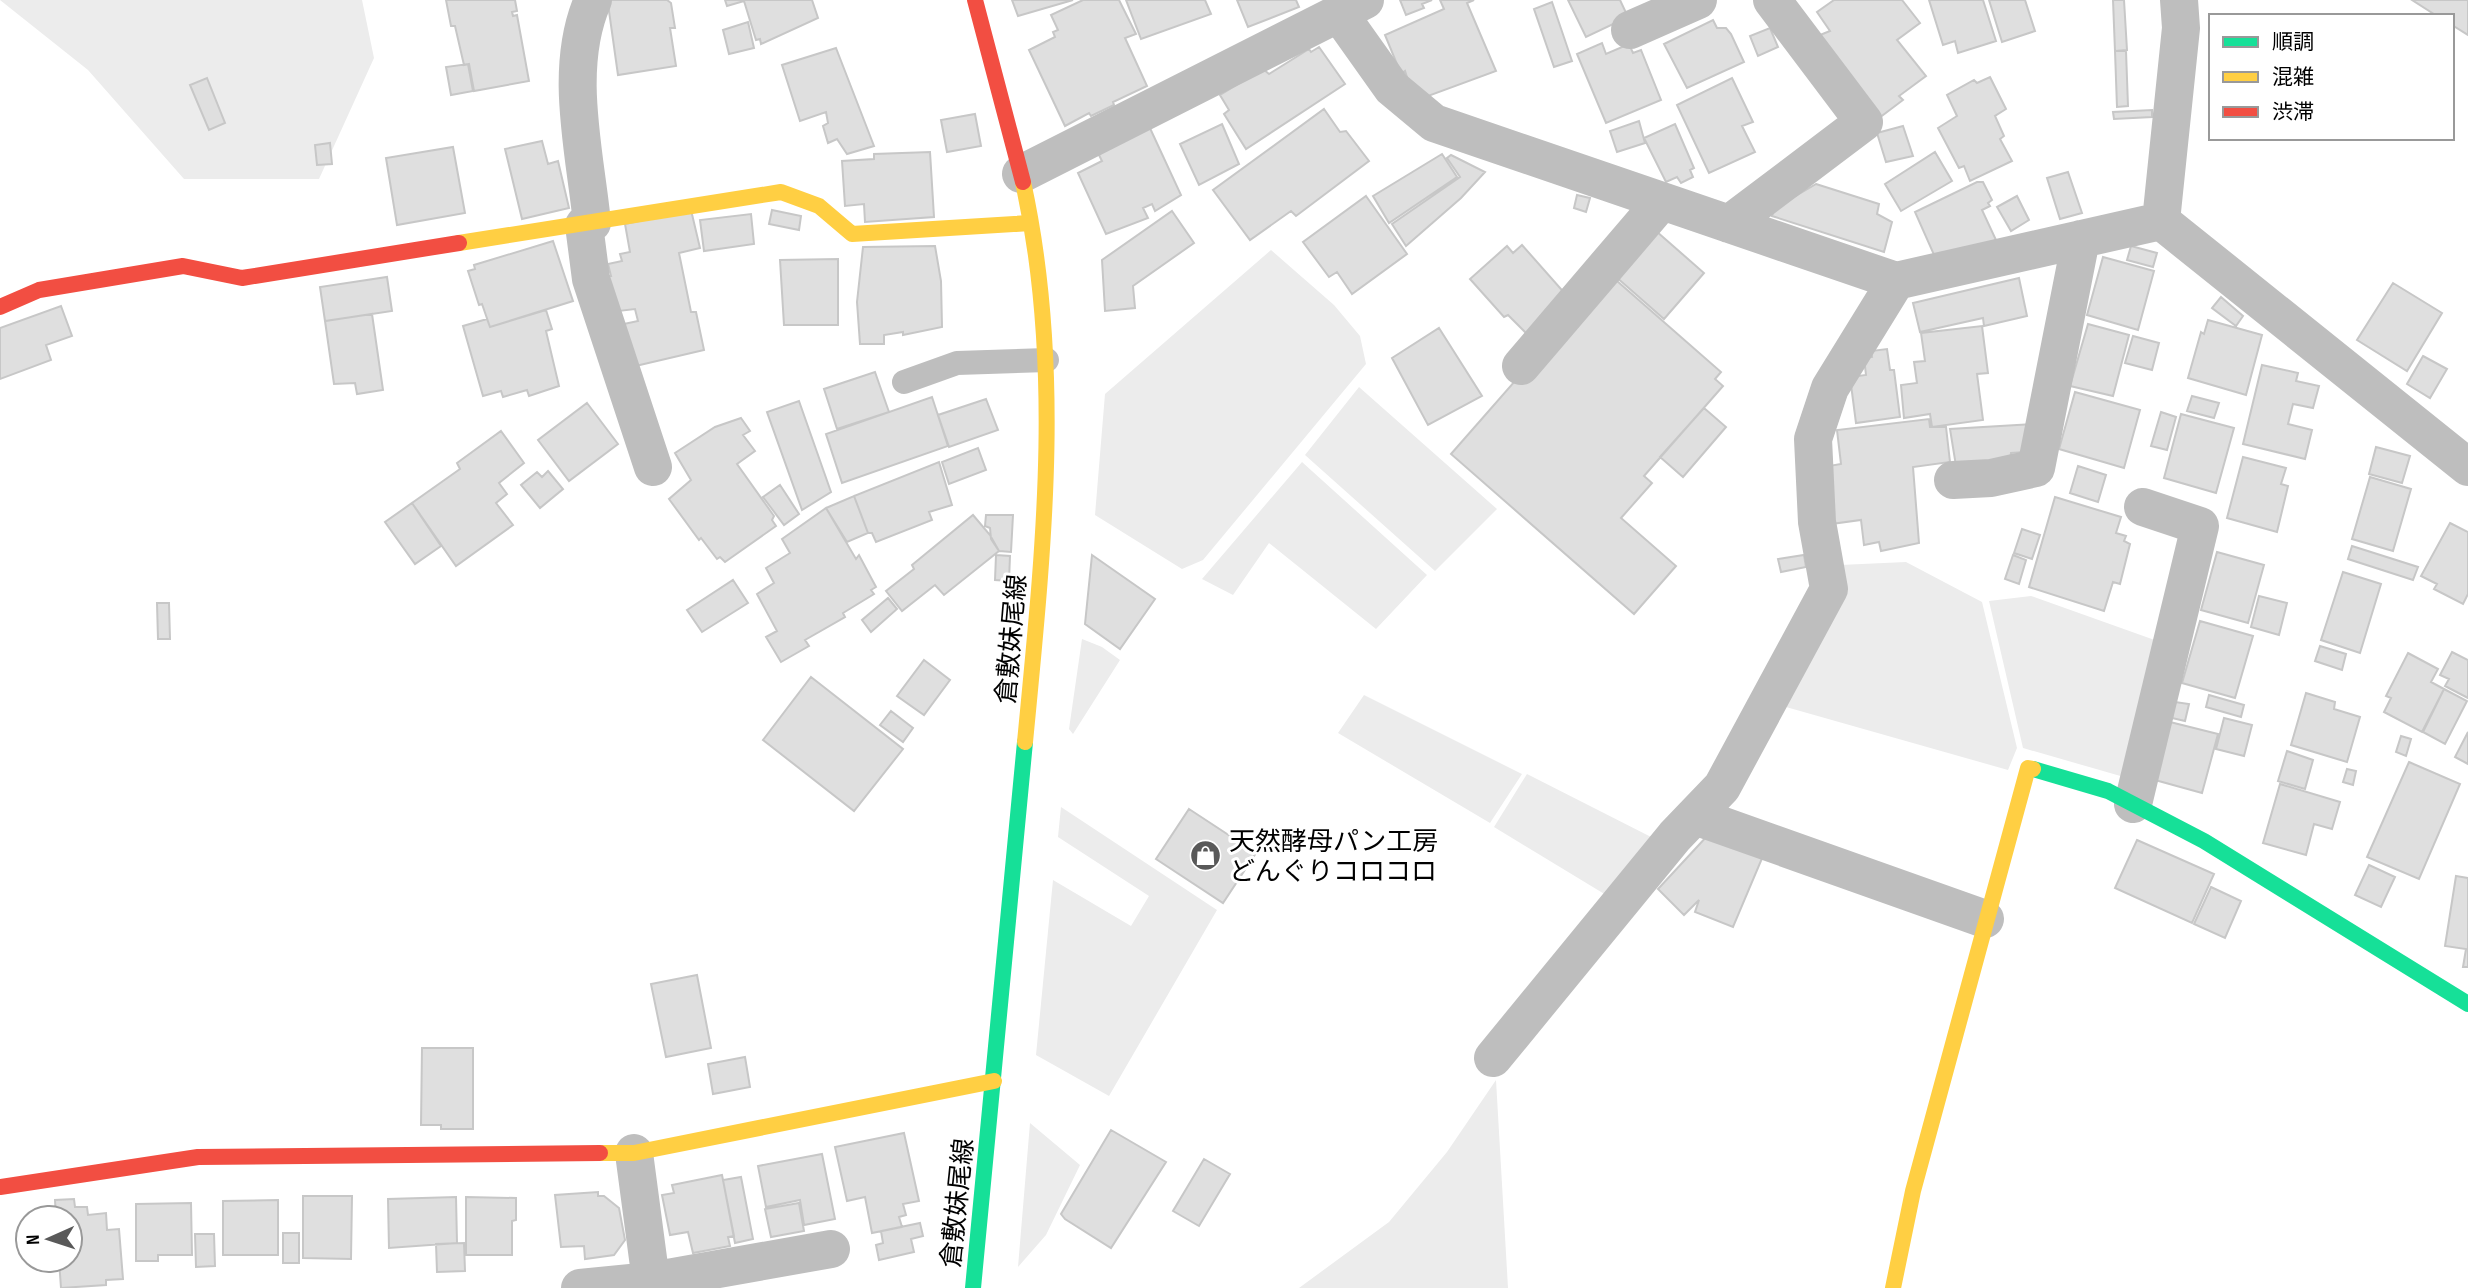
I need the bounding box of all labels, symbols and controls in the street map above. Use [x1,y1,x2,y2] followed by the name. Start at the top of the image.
[2209,14,2454,140] legend
[2272,30,2314,55] text: 順調
[2272,65,2314,90] text: 混雑
[2272,100,2314,125] text: 渋滞
[991,573,1034,705] street label: 倉敷妹尾線
[1229,827,1438,888] place label: 天然酵母パン工房 どんぐりコロコロ
[1189,839,1223,873] shop icon: 天然酵母パン工房 どんぐりコロコロ
[936,1137,981,1269] street label: 倉敷妹尾線
[14,1204,84,1274] north arrow
[22,1234,45,1245] text: N

